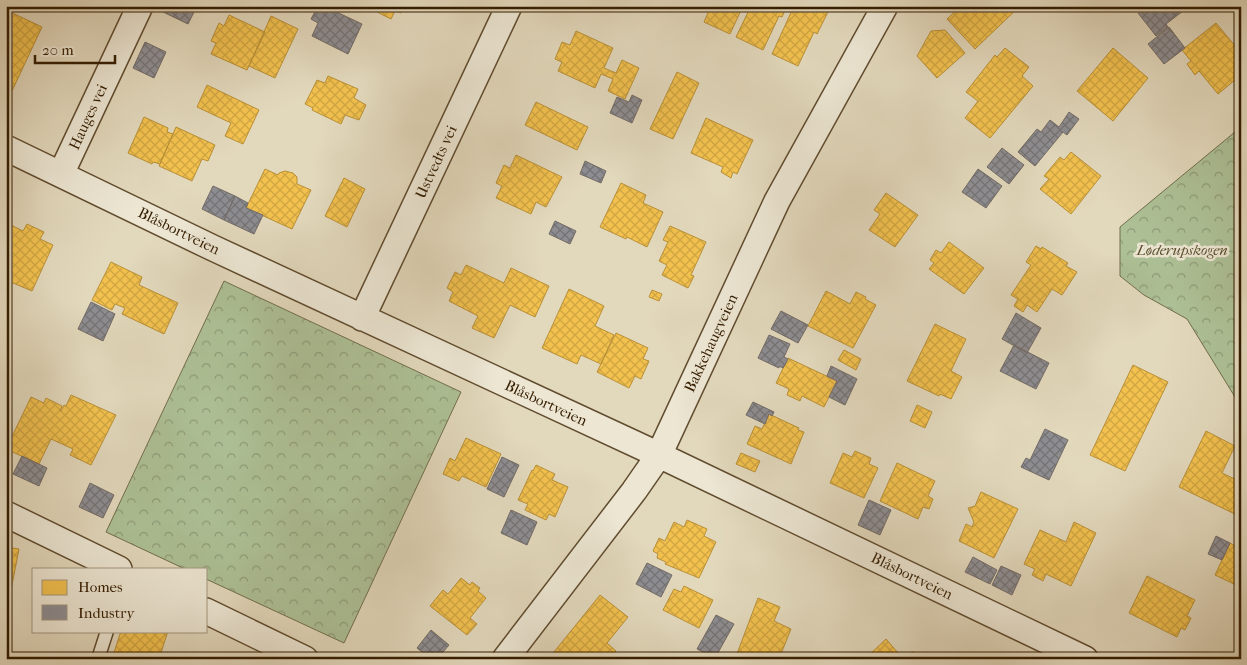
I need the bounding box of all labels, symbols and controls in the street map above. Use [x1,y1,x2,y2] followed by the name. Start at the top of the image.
[35,32,115,64] scale bar
[42,41,74,59] text: 20 m
[65,81,111,153] street label: Hauges vei
[411,122,461,201] street label: Ustvedts vei
[135,203,223,259] street label: Blåsbortveien
[1135,241,1228,259] park label: Løderupskogen
[680,291,742,395] street label: Bakkehaugveien
[502,376,590,430] street label: Blåsbortveien
[868,548,956,604] street label: Blåsbortveien
[32,568,208,632] legend
[78,578,123,596] text: Homes
[78,604,135,622] text: Industry

